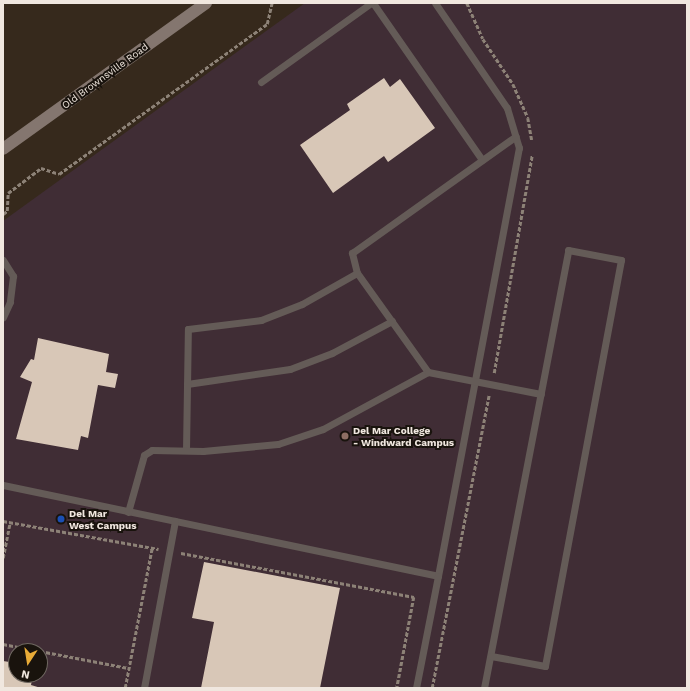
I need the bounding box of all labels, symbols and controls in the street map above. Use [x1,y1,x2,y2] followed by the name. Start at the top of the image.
[59,41,151,111] street label: Old Brownsville Road
[353,424,454,448] place label: Del Mar College - Windward Campus
[340,431,350,441] marker: Del Mar College - Windward Campus
[69,507,137,530] place label: Del Mar West Campus
[56,514,66,524] marker: Del Mar West Campus
[8,643,48,683] north arrow
[20,667,31,681] text: N

